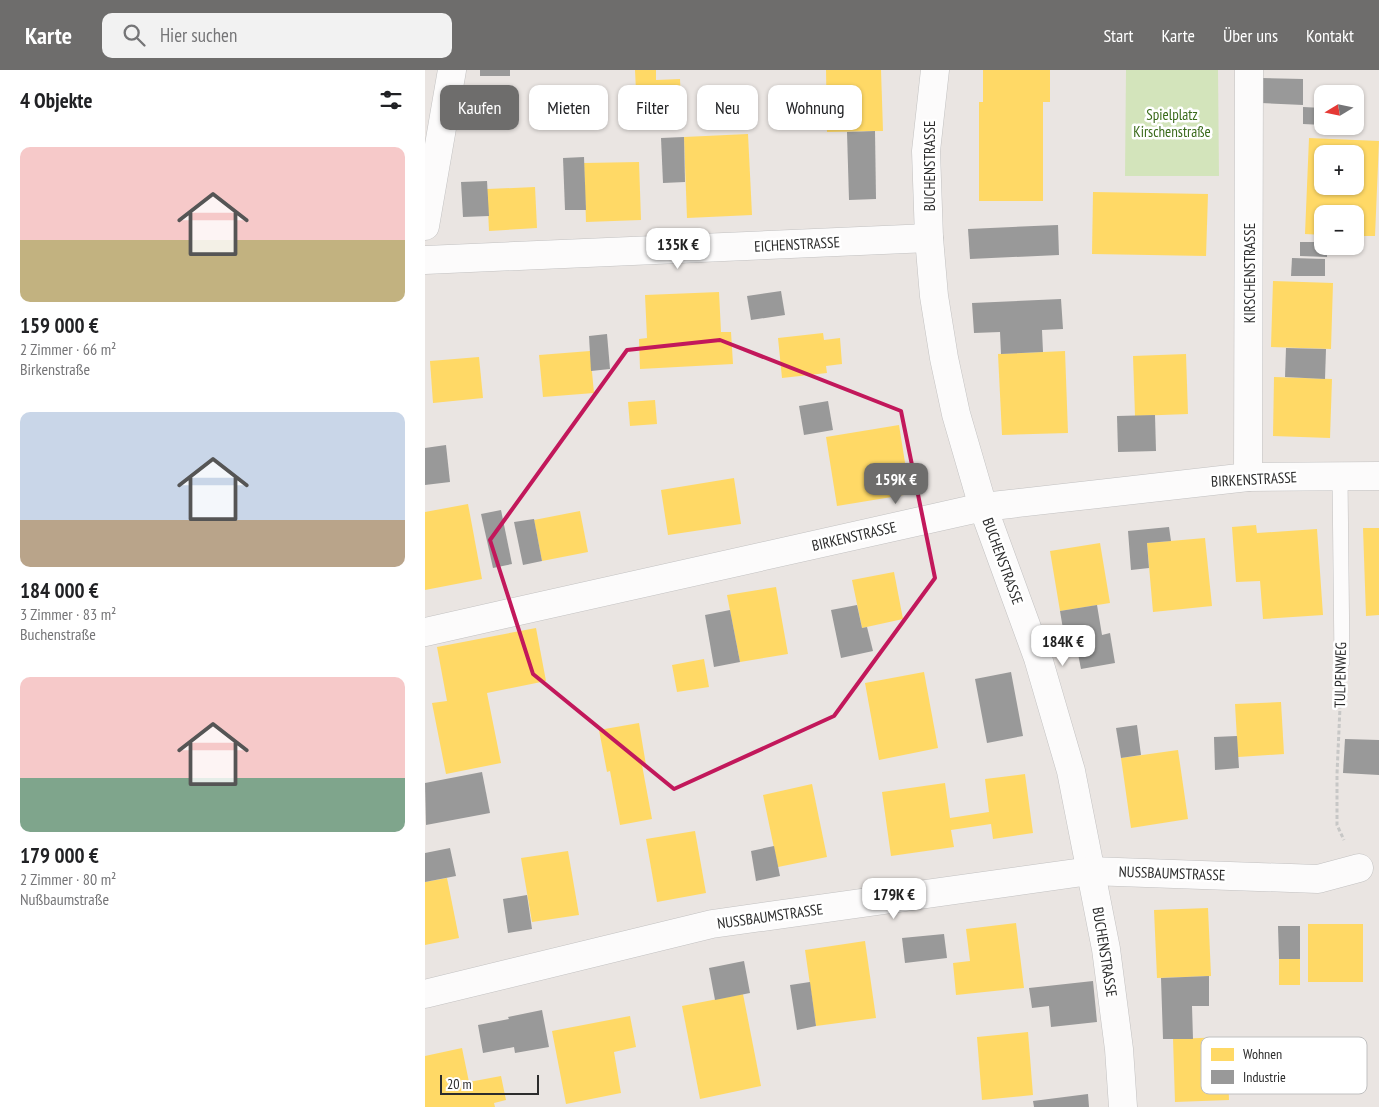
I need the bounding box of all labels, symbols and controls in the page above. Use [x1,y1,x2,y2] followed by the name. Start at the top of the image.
[102,13,452,58] search box
[25,20,72,51] text: Karte
[120,21,148,49] icon: search
[160,23,237,47] text: Hier suchen
[1103,24,1134,47] text: Start
[1162,24,1195,47] text: Karte
[1223,24,1278,47] text: Über uns
[1306,24,1354,47] text: Kontakt
[440,85,519,130] chip: Kaufen
[529,85,608,130] chip: Mieten
[618,85,687,130] chip: Filter
[697,85,758,130] chip: Neu
[768,85,862,130] chip: Wohnung
[1314,85,1364,135] north arrow
[1314,85,1364,255] map controls
[377,86,405,114] icon: filters
[20,87,92,114] text: 4 Objekte
[1133,105,1211,141] park label: Spielplatz Kirschenstraße
[920,121,939,211] street label: BUCHENSTRASSE
[1314,145,1364,195] button: +
[168,179,258,269] icon: home
[1314,205,1364,255] button: −
[1240,223,1259,323] street label: KIRSCHENSTRASSE
[637,228,719,270] pin: 135K €
[754,232,840,256] street label: EICHENSTRASSE
[657,234,699,254] text: 135K €
[20,312,99,339] text: 159 000 €
[20,339,116,359] text: 2 Zimmer · 66 m²
[20,359,90,379] text: Birkenstraße
[168,444,258,534] icon: home
[855,462,937,505] pin: 159K €
[1211,467,1297,491] street label: BIRKENSTRASSE
[875,469,917,489] text: 159K €
[979,515,1027,607] street label: BUCHENSTRASSE
[810,517,898,555] street label: BIRKENSTRASSE
[20,577,99,604] text: 184 000 €
[20,604,116,624] text: 3 Zimmer · 83 m²
[20,624,96,644] text: Buchenstraße
[1022,624,1104,667] pin: 184K €
[1042,631,1084,651] text: 184K €
[1330,642,1350,708] street label: TULPENWEG
[168,709,258,799] icon: home
[20,842,99,869] text: 179 000 €
[1118,862,1226,884] street label: NUSSBAUMSTRASSE
[20,869,116,889] text: 2 Zimmer · 80 m²
[853,878,935,920] pin: 179K €
[873,884,915,904] text: 179K €
[20,889,109,909] text: Nußbaumstraße
[716,899,824,933] street label: NUSSBAUMSTRASSE
[1089,906,1121,998] street label: BUCHENSTRASSE
[1201,1037,1367,1094] legend
[1243,1045,1282,1063] text: Wohnen
[1243,1068,1286,1086] text: Industrie
[440,1072,539,1095] scale bar
[447,1075,472,1093] text: 20 m

